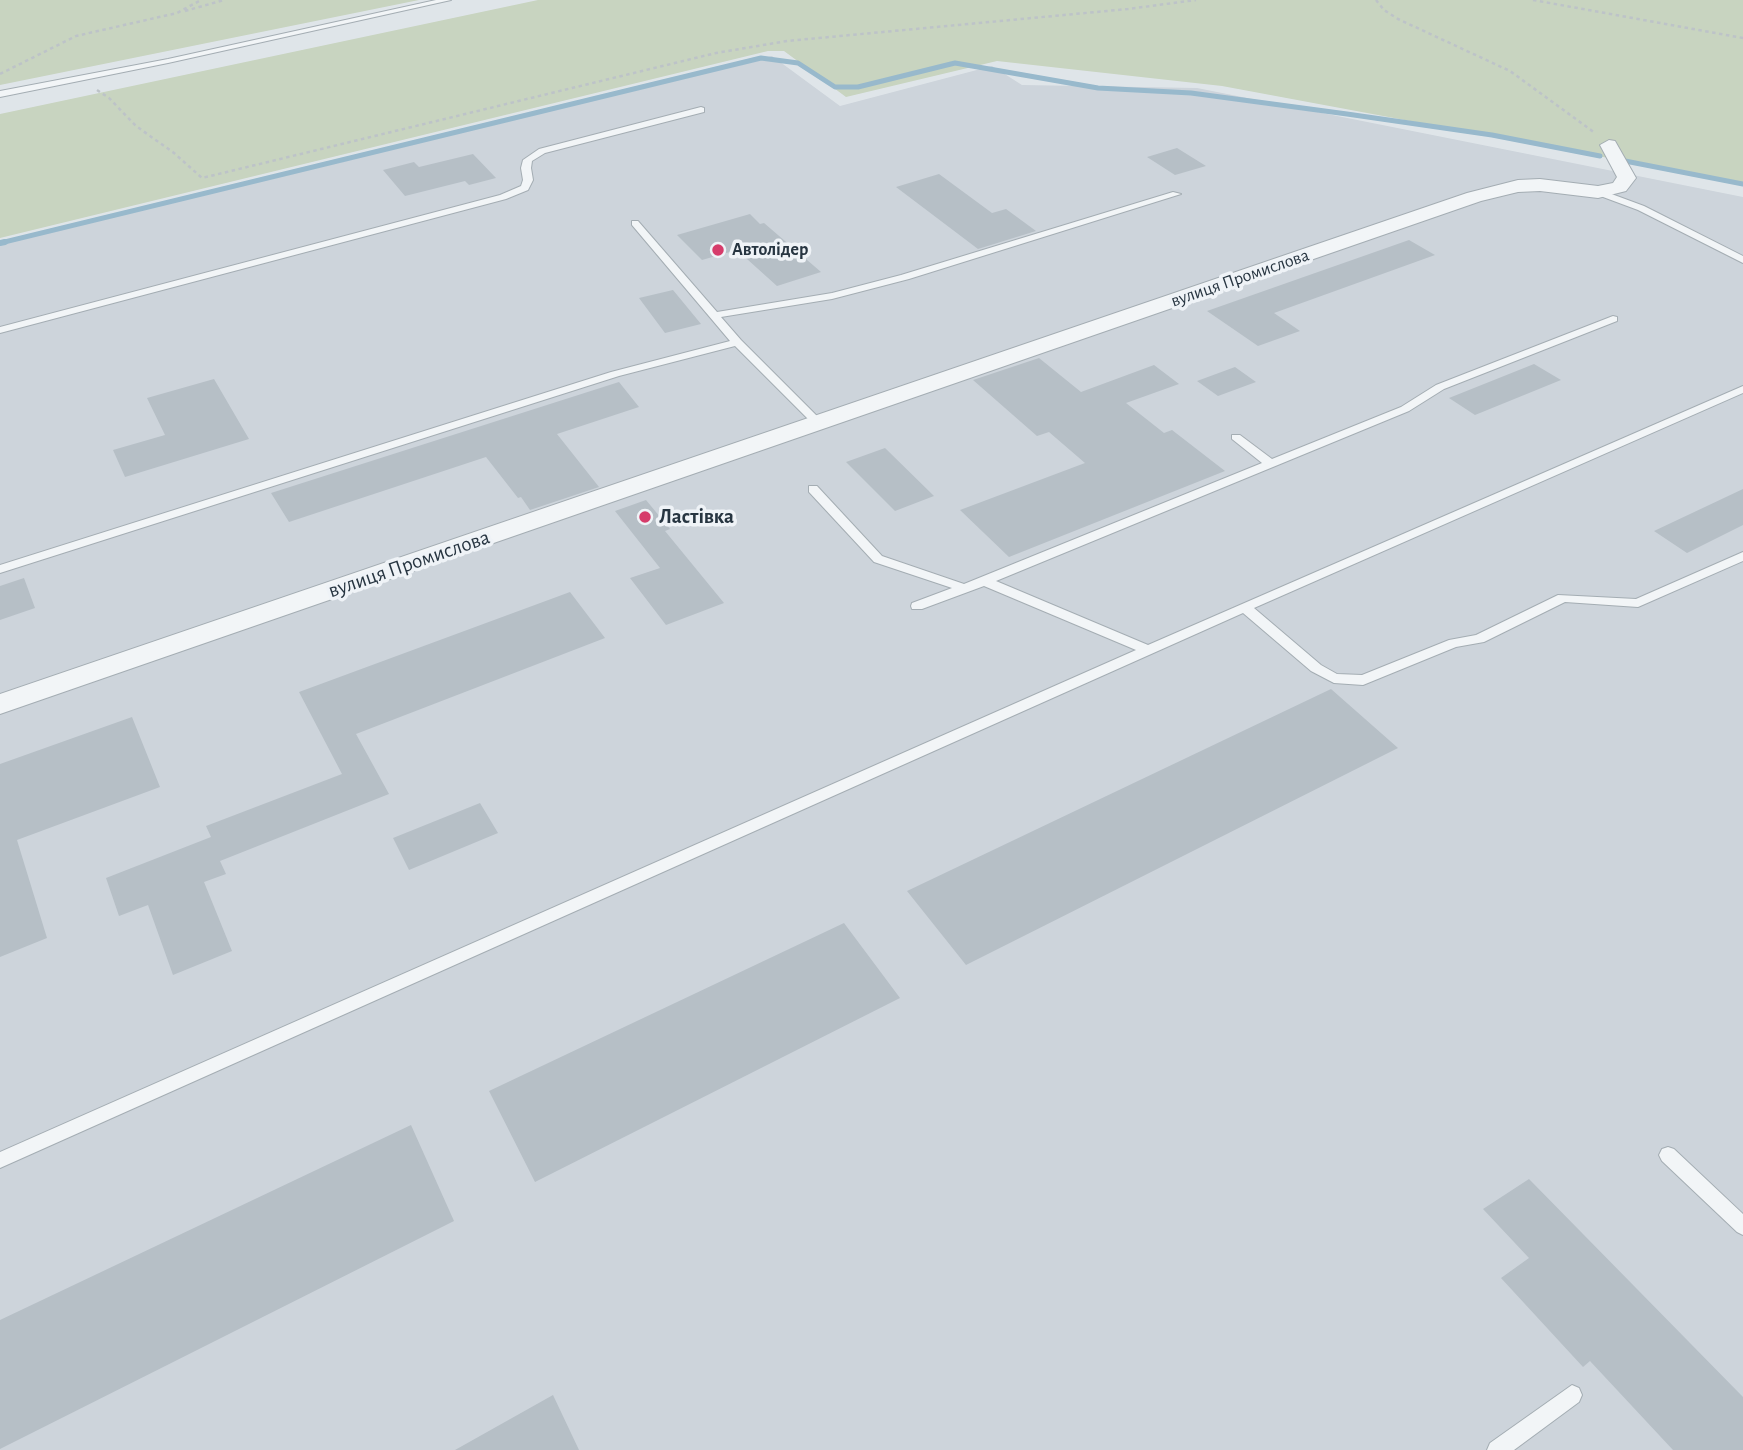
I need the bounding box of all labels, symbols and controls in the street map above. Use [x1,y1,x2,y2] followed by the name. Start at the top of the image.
[732,239,808,261] place label: Автолідер
[710,242,726,258] marker: Автолідер
[1168,244,1312,312] street label: вулиця Промислова
[659,504,734,530] place label: Ластівка
[637,509,653,525] marker: Ластівка
[325,525,493,603] street label: вулиця Промислова

